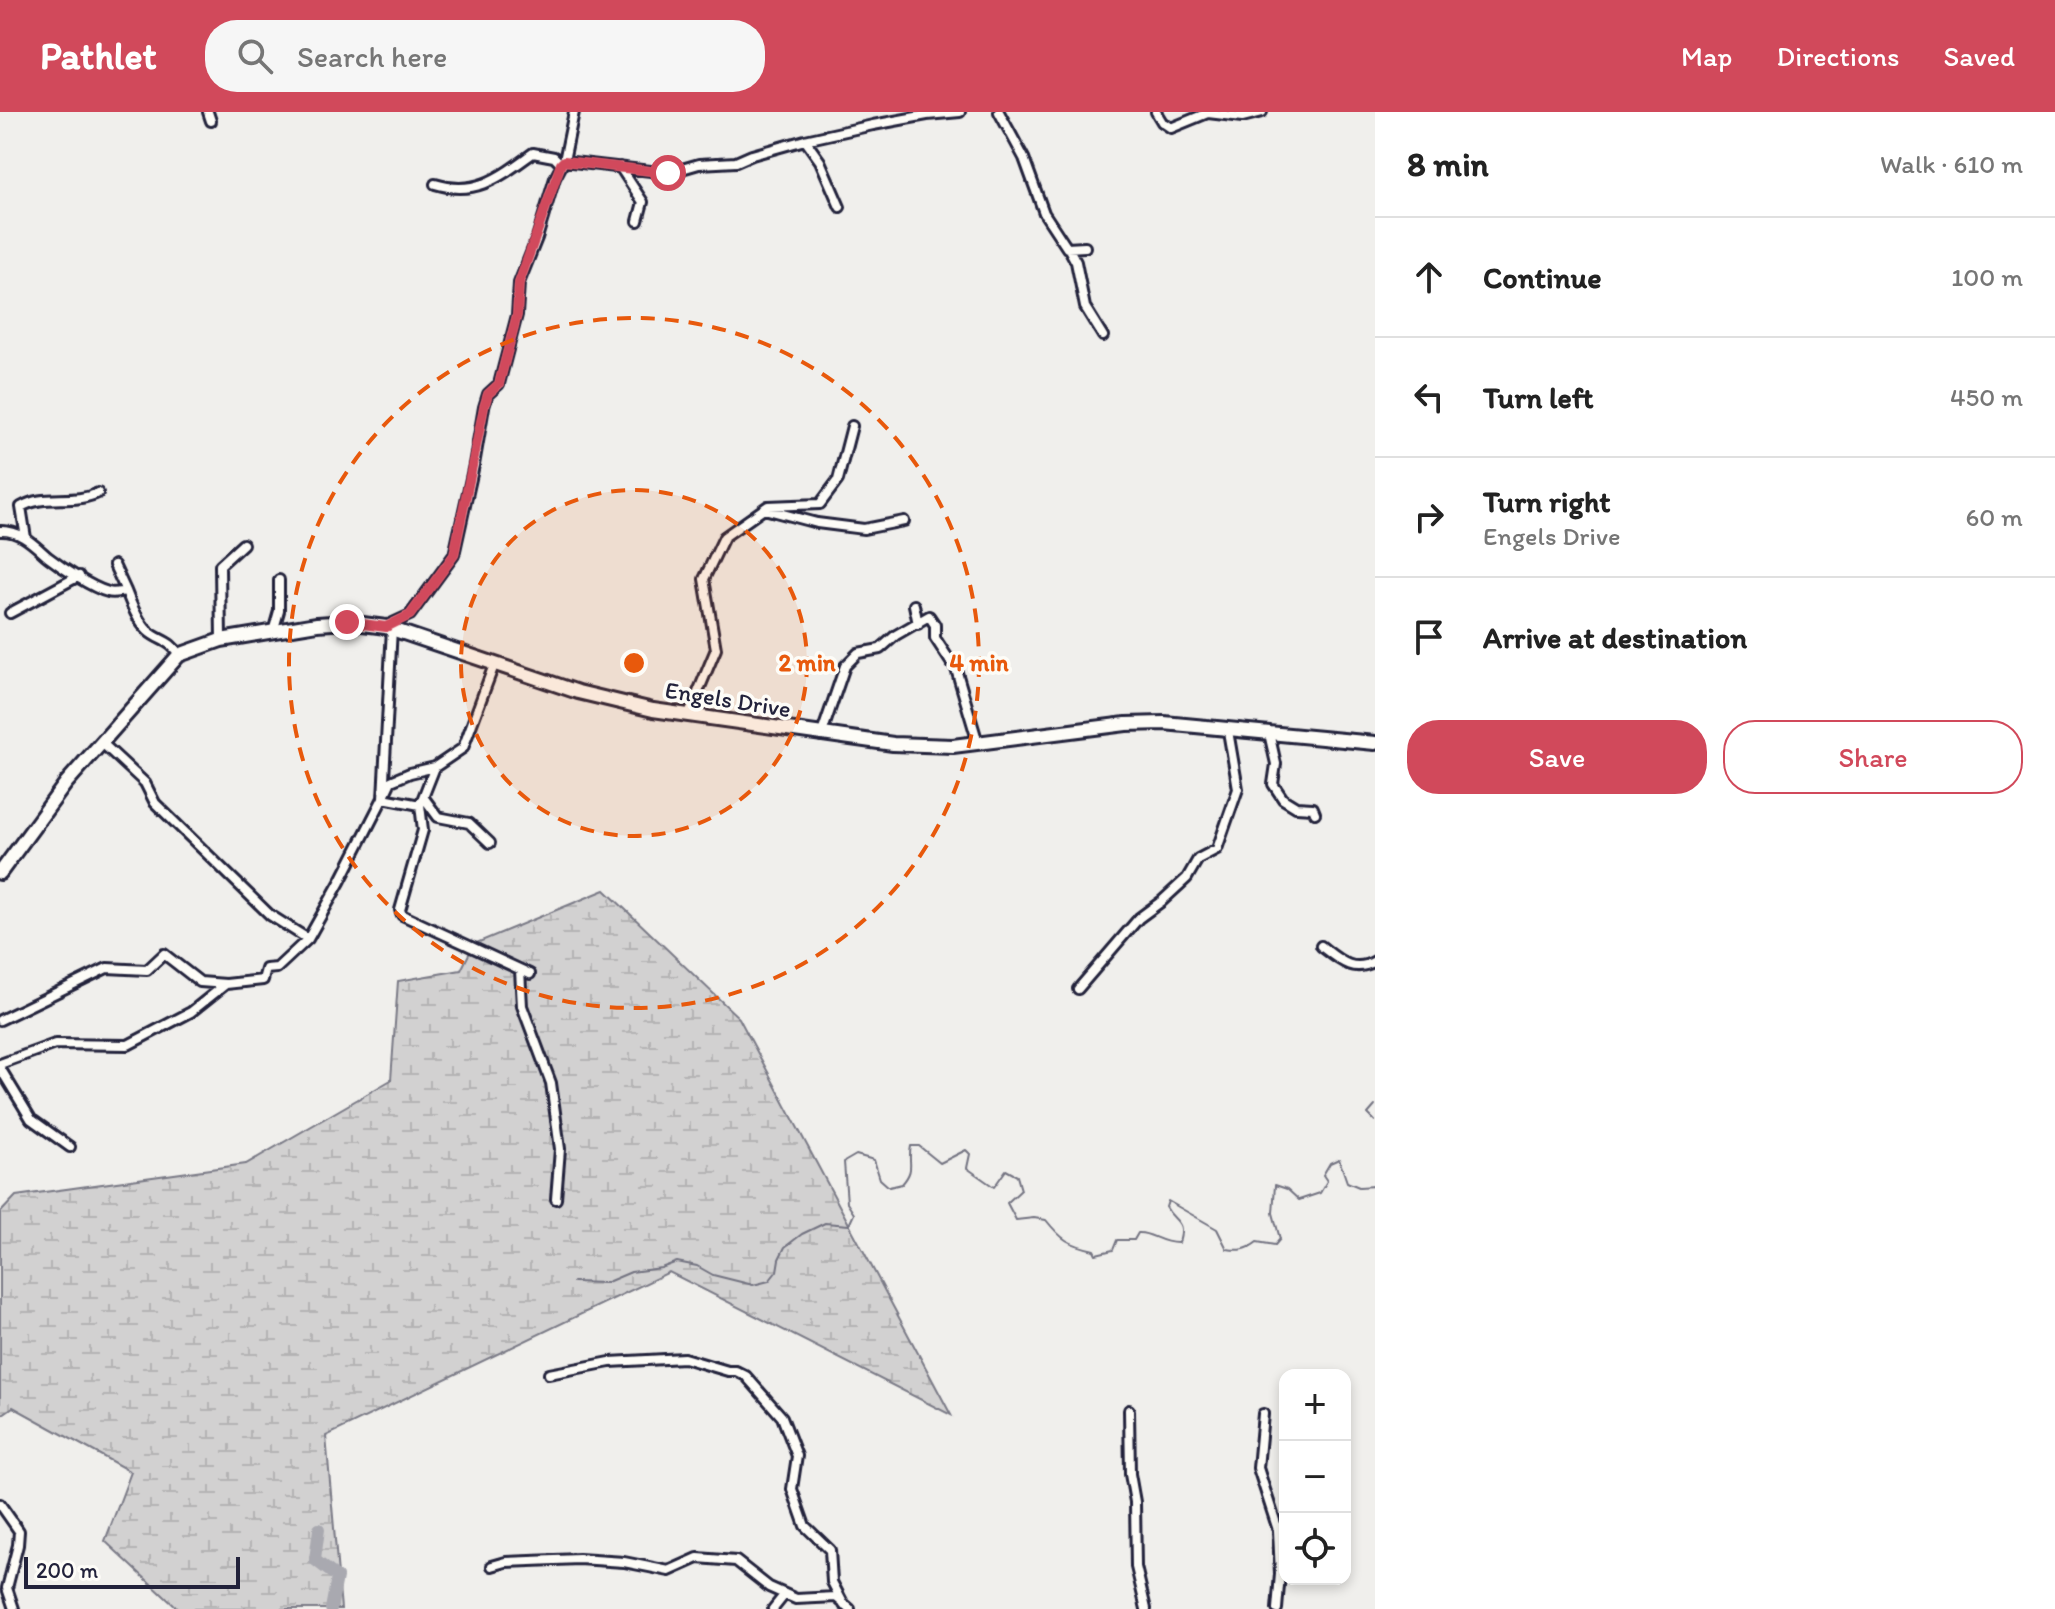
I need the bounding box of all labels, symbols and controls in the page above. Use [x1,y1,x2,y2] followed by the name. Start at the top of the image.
[205,20,765,92] search box
[40,33,157,79] text: Pathlet
[233,34,277,78] icon: search
[297,38,447,75] text: Search here
[1681,39,1732,73] text: Map
[1776,39,1900,73] text: Directions
[1944,39,2015,73] text: Saved
[1407,144,1489,185] text: 8 min
[1880,148,2023,180] text: Walk · 610 m
[650,155,686,191] route start
[1407,255,1451,299] icon: ahead
[1483,259,1602,296] text: Continue
[1951,261,2023,293] text: 100 m
[1407,375,1451,419] icon: left
[1483,379,1594,416] text: Turn left
[1950,381,2023,413] text: 450 m
[1483,483,1611,520] text: Turn right
[1407,495,1451,539] icon: right
[1966,501,2023,533] text: 60 m
[1483,520,1621,552] text: Engels Drive
[329,604,365,640] route end
[1407,615,1451,659] icon: arrive
[1483,619,1747,656] text: Arrive at destination
[778,648,836,677] text: 2 min
[950,648,1009,677] text: 4 min
[620,649,648,677] centre of rings
[663,675,793,723] street label: Engels Drive
[1407,720,1707,794] button: Save
[1723,720,2023,794] button: Share
[1279,1369,1351,1585] map controls
[1279,1369,1351,1441] button: +
[1279,1441,1351,1513] button: −
[1279,1513,1351,1585] button: locate
[24,1553,240,1589] scale bar
[36,1557,98,1584] text: 200 m

